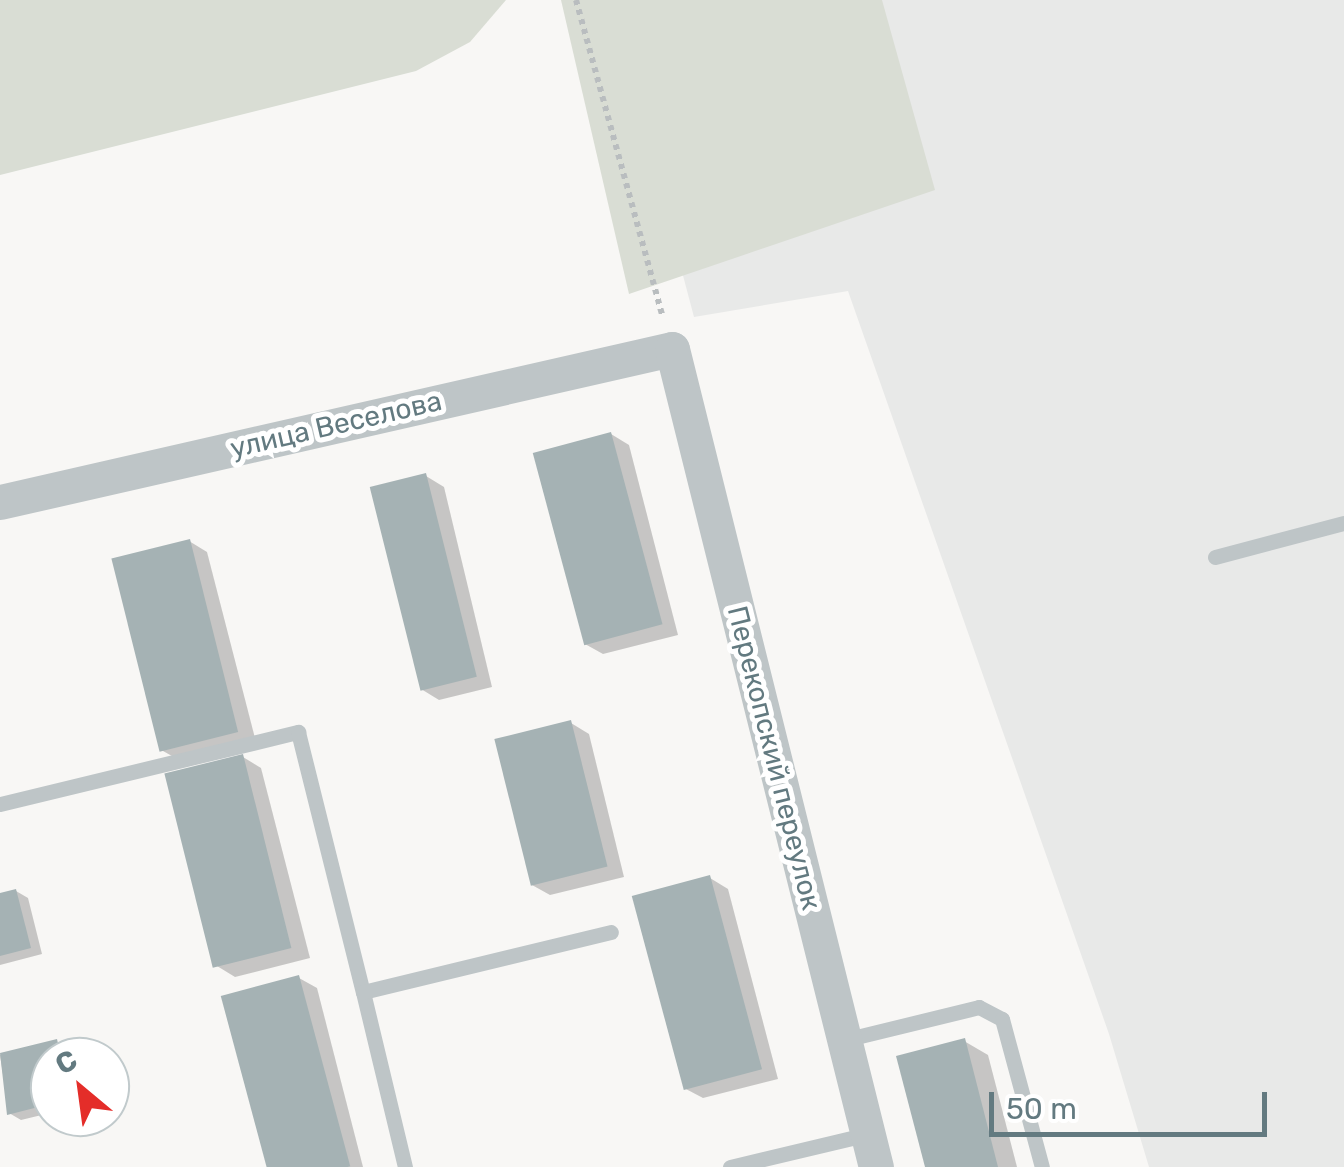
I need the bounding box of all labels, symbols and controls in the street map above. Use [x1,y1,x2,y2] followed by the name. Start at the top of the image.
[227,384,445,466] street label: улица Веселова
[720,602,828,914] street label: Перекопский переулок
[30,1037,130,1137] north arrow
[50,1043,83,1081] text: С
[994,1072,1272,1134] scale bar
[1006,1091,1077,1127] text: 50 m

